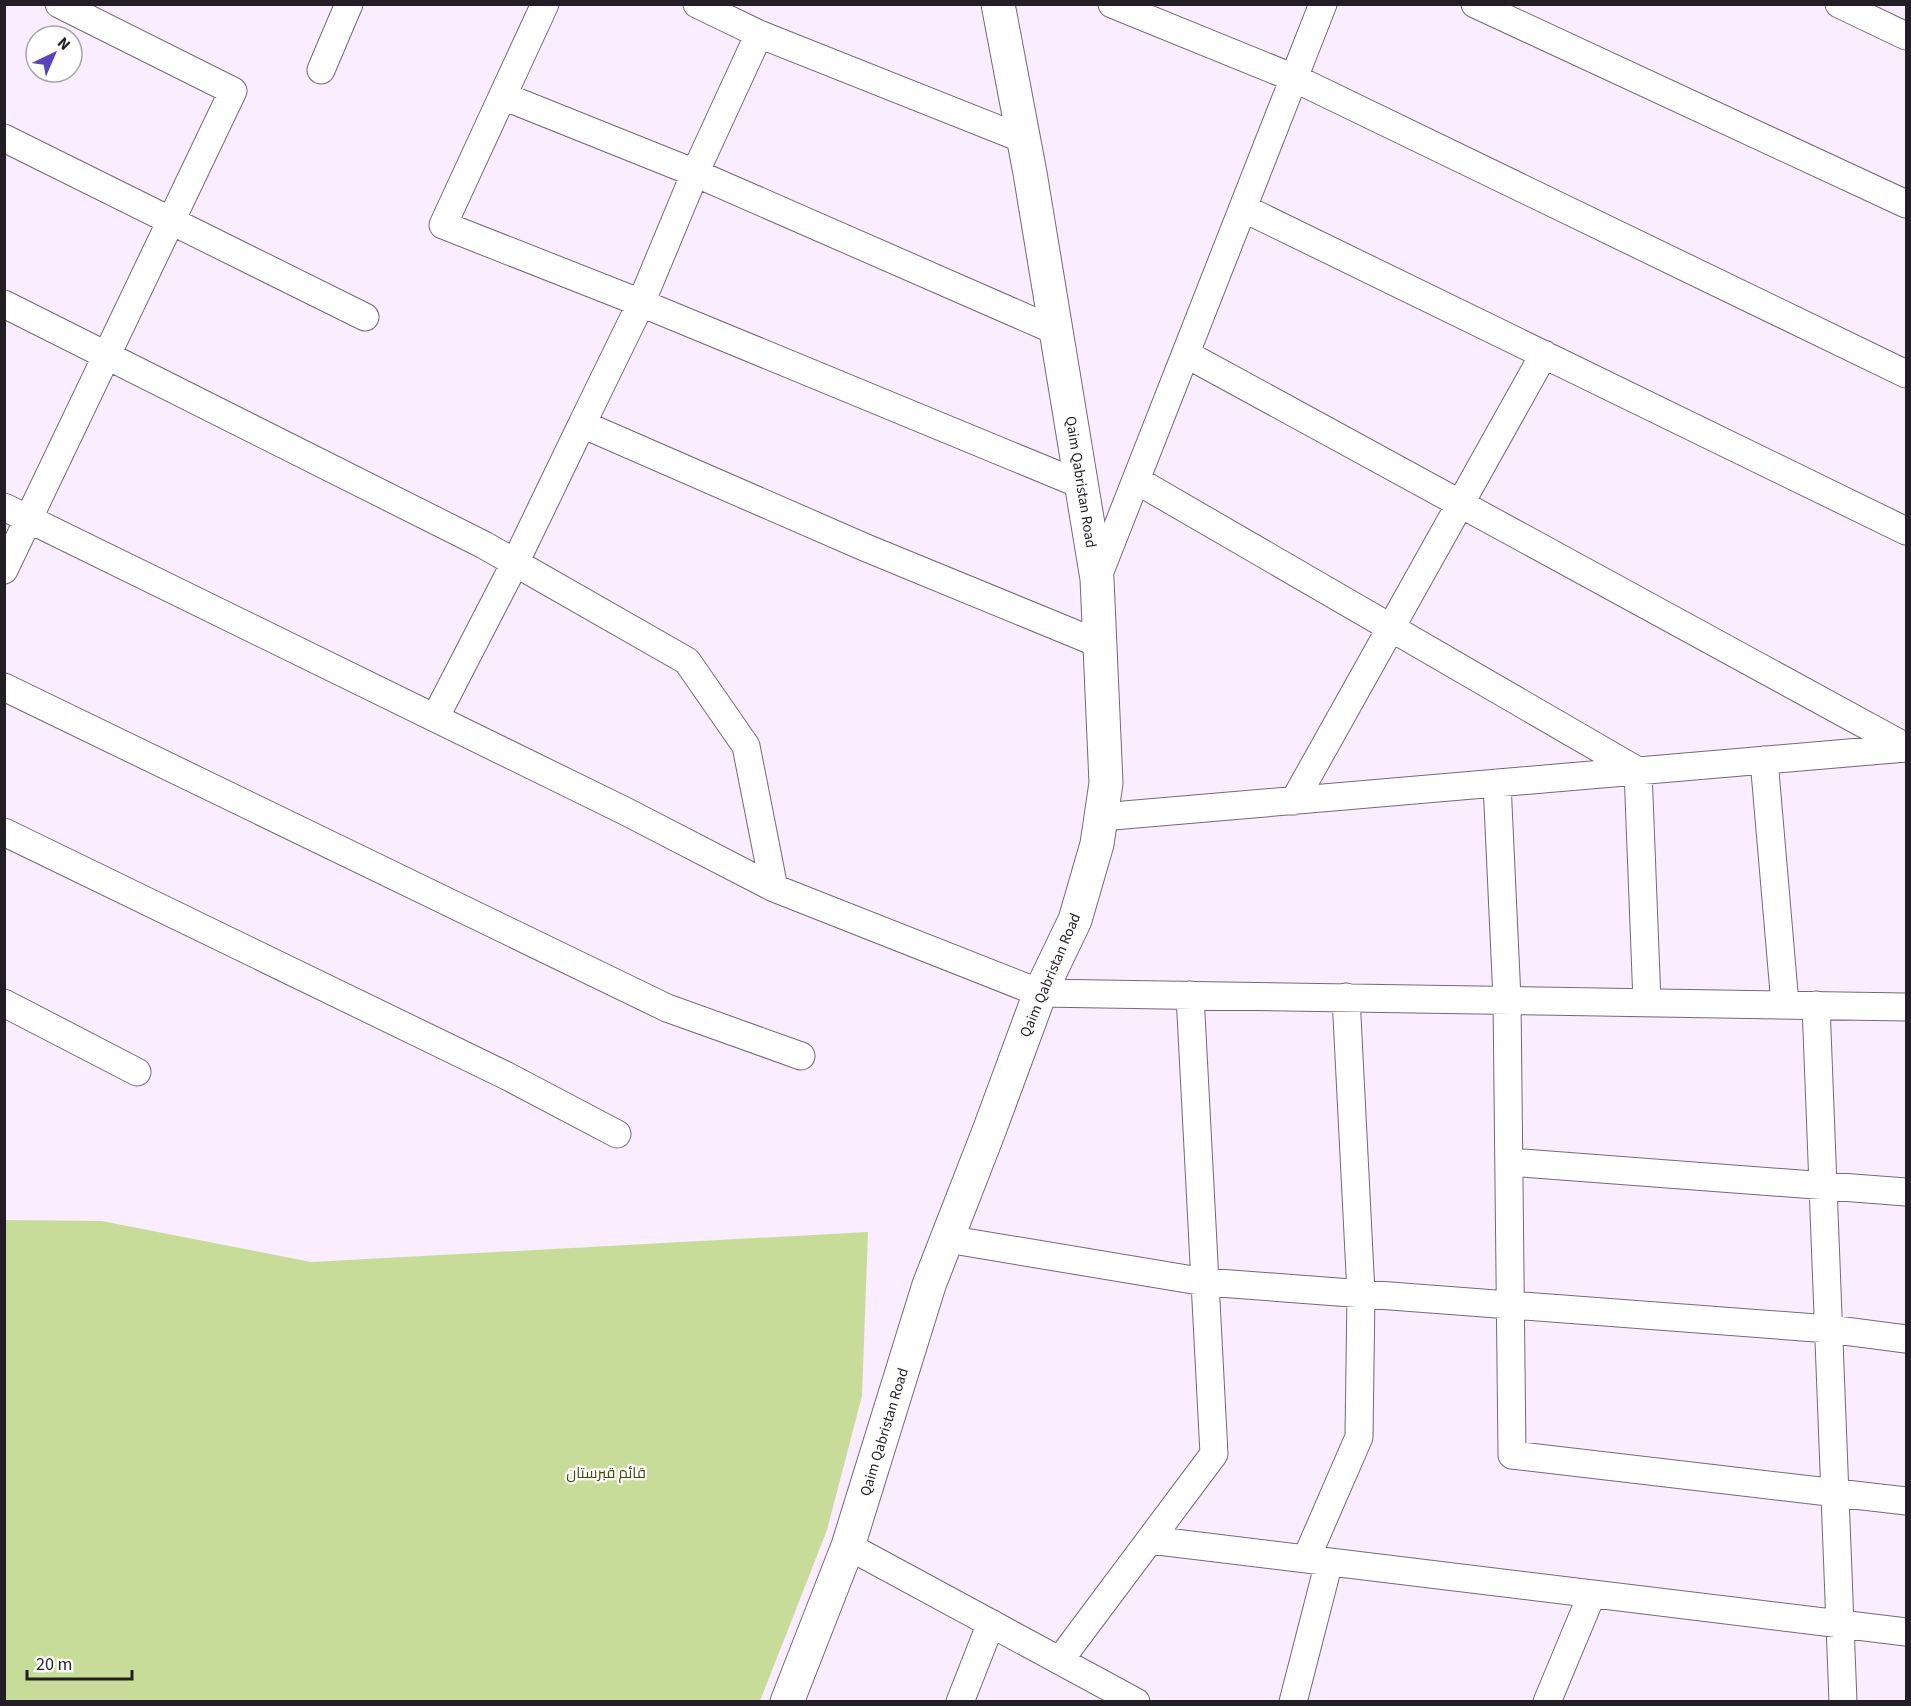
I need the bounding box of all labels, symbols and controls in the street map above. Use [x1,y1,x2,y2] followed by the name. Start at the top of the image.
[24,24,84,84] north arrow
[52,32,75,56] text: N
[1060,415,1101,549] street label: Qaim Qabristan Road
[1015,910,1086,1041] street label: Qaim Qabristan Road
[855,1365,914,1499] street label: Qaim Qabristan Road
[566,1463,646,1484] park label: قائم قبرستان
[27,1643,132,1681] scale bar
[36,1652,72,1677] text: 20 m

